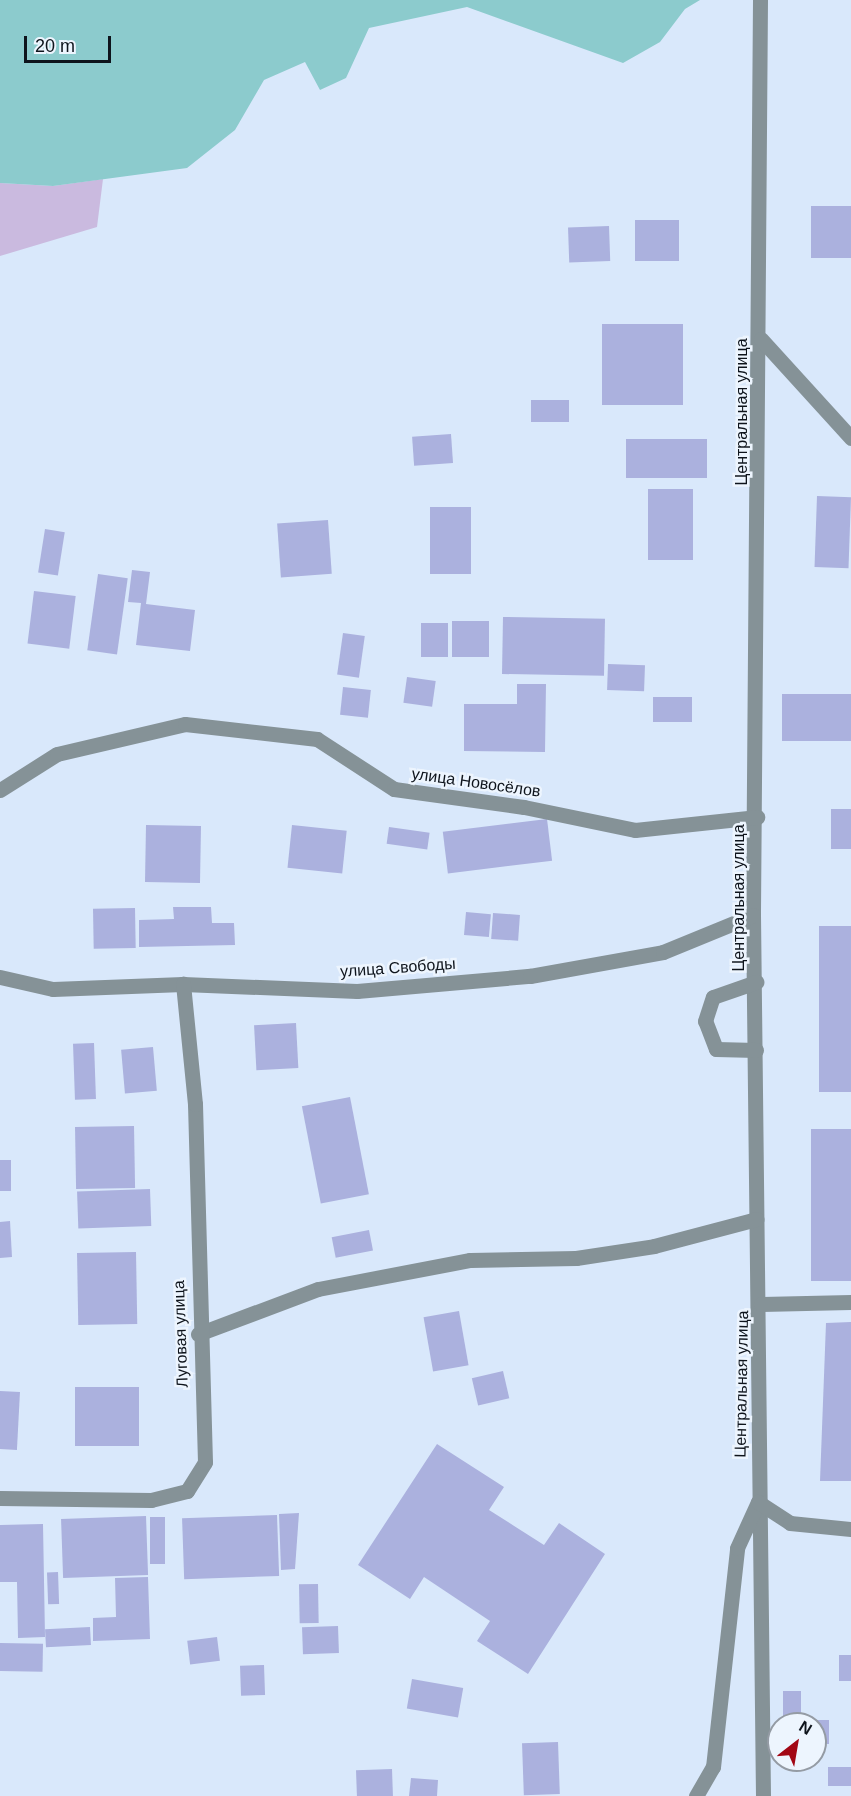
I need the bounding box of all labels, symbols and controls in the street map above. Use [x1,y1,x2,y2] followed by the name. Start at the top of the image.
[27,24,114,62] scale bar
[35,36,75,56] text: 20 m
[732,338,752,486] street label: Центральная улица
[410,764,542,802] street label: улица Новосёлов
[729,824,749,972] street label: Центральная улица
[340,954,456,982] street label: улица Свободы
[170,1280,192,1388] street label: Луговая улица
[731,1310,753,1458] street label: Центральная улица
[767,1712,827,1772] north arrow
[796,1718,815,1738] text: N

